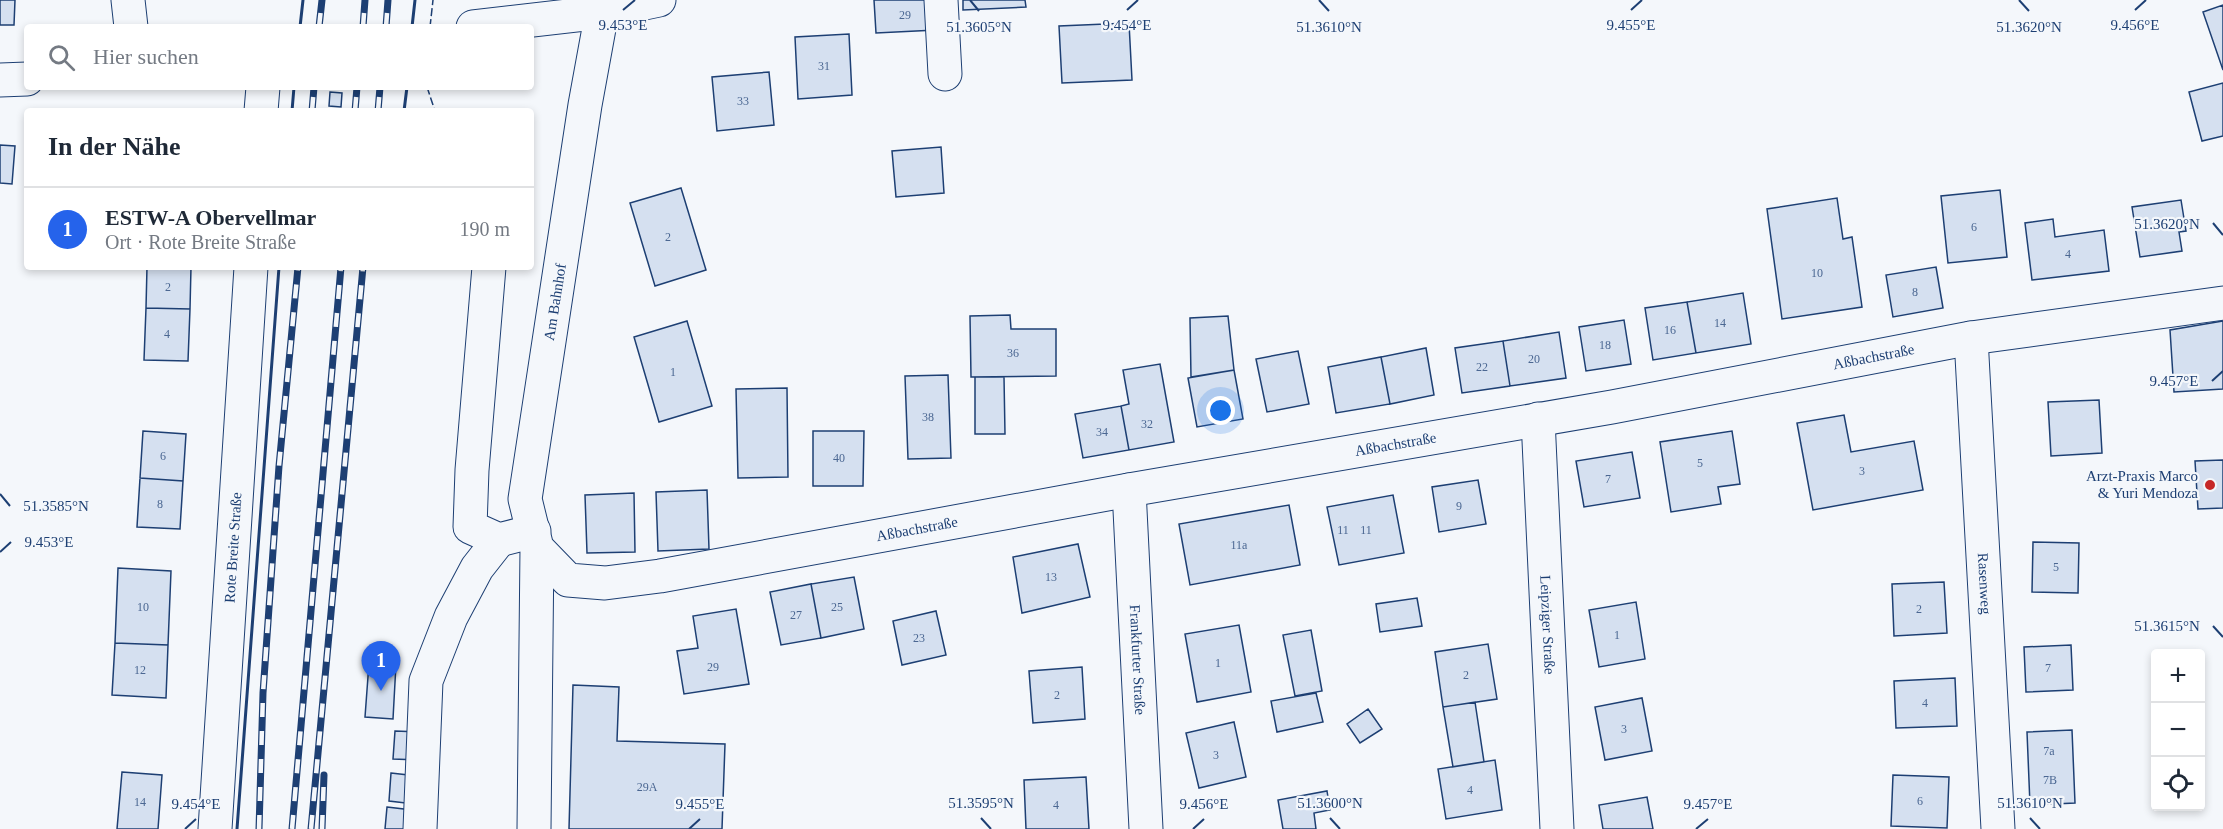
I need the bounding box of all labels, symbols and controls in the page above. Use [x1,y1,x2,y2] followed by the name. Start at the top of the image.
[899,8,911,22] house number: 29
[599,17,647,33] text: 9.453°E
[1103,17,1151,33] text: 9.454°E
[1607,17,1655,33] text: 9.455°E
[2111,17,2159,33] text: 9.456°E
[946,19,1012,35] text: 51.3605°N
[1296,19,1362,35] text: 51.3610°N
[1996,19,2062,35] text: 51.3620°N
[24,24,534,90] search box
[45,41,78,74] icon: search
[93,44,199,69] text: Hier suchen
[818,59,830,73] house number: 31
[737,94,749,108] house number: 33
[48,132,180,161] text: In der Nähe
[105,205,316,230] text: ESTW-A Obervellmar
[2134,216,2200,232] text: 51.3620°N
[63,218,73,240] text: 1
[459,218,510,240] text: 190 m
[1971,220,1977,234] house number: 6
[665,230,671,244] house number: 2
[105,231,296,253] text: Ort · Rote Breite Straße
[2065,247,2071,261] house number: 4
[541,262,569,342] street label: Am Bahnhof
[1811,266,1823,280] house number: 10
[165,280,171,294] house number: 2
[1912,285,1918,299] house number: 8
[1714,316,1726,330] house number: 14
[1664,323,1676,337] house number: 16
[164,327,170,341] house number: 4
[1599,338,1611,352] house number: 18
[1832,341,1916,372] street label: Aßbachstraße
[1007,346,1019,360] house number: 36
[1528,352,1540,366] house number: 20
[1476,360,1488,374] house number: 22
[670,365,676,379] house number: 1
[2150,373,2198,389] text: 9.457°E
[1206,396,1235,425] your location
[922,410,934,424] house number: 38
[1141,417,1153,431] house number: 32
[1096,425,1108,439] house number: 34
[1354,429,1438,459] street label: Aßbachstraße
[160,449,166,463] house number: 6
[833,451,845,465] house number: 40
[1697,456,1703,470] house number: 5
[1859,464,1865,478] house number: 3
[2086,468,2198,501] place label: Arzt-Praxis Marco & Yuri Mendoza
[1605,472,1611,486] house number: 7
[2203,478,2217,492] marker: Arzt-Praxis Marco & Yuri Mendoza
[221,491,245,603] street label: Rote Breite Straße
[157,497,163,511] house number: 8
[23,498,89,514] text: 51.3585°N
[1456,499,1462,513] house number: 9
[875,513,959,544] street label: Aßbachstraße
[1337,523,1349,537] house number: 11
[1360,523,1372,537] house number: 11
[25,534,73,550] text: 9.453°E
[1231,538,1248,552] house number: 11a
[1975,552,1994,615] street label: Rasenweg
[2053,560,2059,574] house number: 5
[1045,570,1057,584] house number: 13
[1537,575,1558,675] street label: Leipziger Straße
[137,600,149,614] house number: 10
[831,600,843,614] house number: 25
[1916,602,1922,616] house number: 2
[1127,604,1148,716] street label: Frankfurter Straße
[790,608,802,622] house number: 27
[2134,618,2200,634] text: 51.3615°N
[1614,628,1620,642] house number: 1
[913,631,925,645] house number: 23
[362,642,400,691] pin: 1
[2151,649,2205,811] map controls
[2151,649,2205,703] button: +
[1215,656,1221,670] house number: 1
[707,660,719,674] house number: 29
[2045,661,2051,675] house number: 7
[134,663,146,677] house number: 12
[1463,668,1469,682] house number: 2
[1054,688,1060,702] house number: 2
[1922,696,1928,710] house number: 4
[2151,703,2205,757] button: −
[1621,722,1627,736] house number: 3
[2043,744,2055,758] house number: 7a
[1213,748,1219,762] house number: 3
[2151,757,2205,811] button: locate
[2043,773,2057,787] house number: 7B
[637,780,658,794] house number: 29A
[1467,783,1473,797] house number: 4
[1917,794,1923,808] house number: 6
[134,795,146,809] house number: 14
[948,795,1014,811] text: 51.3595°N
[1297,795,1363,811] text: 51.3600°N
[1997,795,2063,811] text: 51.3610°N
[172,796,220,812] text: 9.454°E
[676,796,724,812] text: 9.455°E
[1180,796,1228,812] text: 9.456°E
[1684,796,1732,812] text: 9.457°E
[1053,798,1059,812] house number: 4

